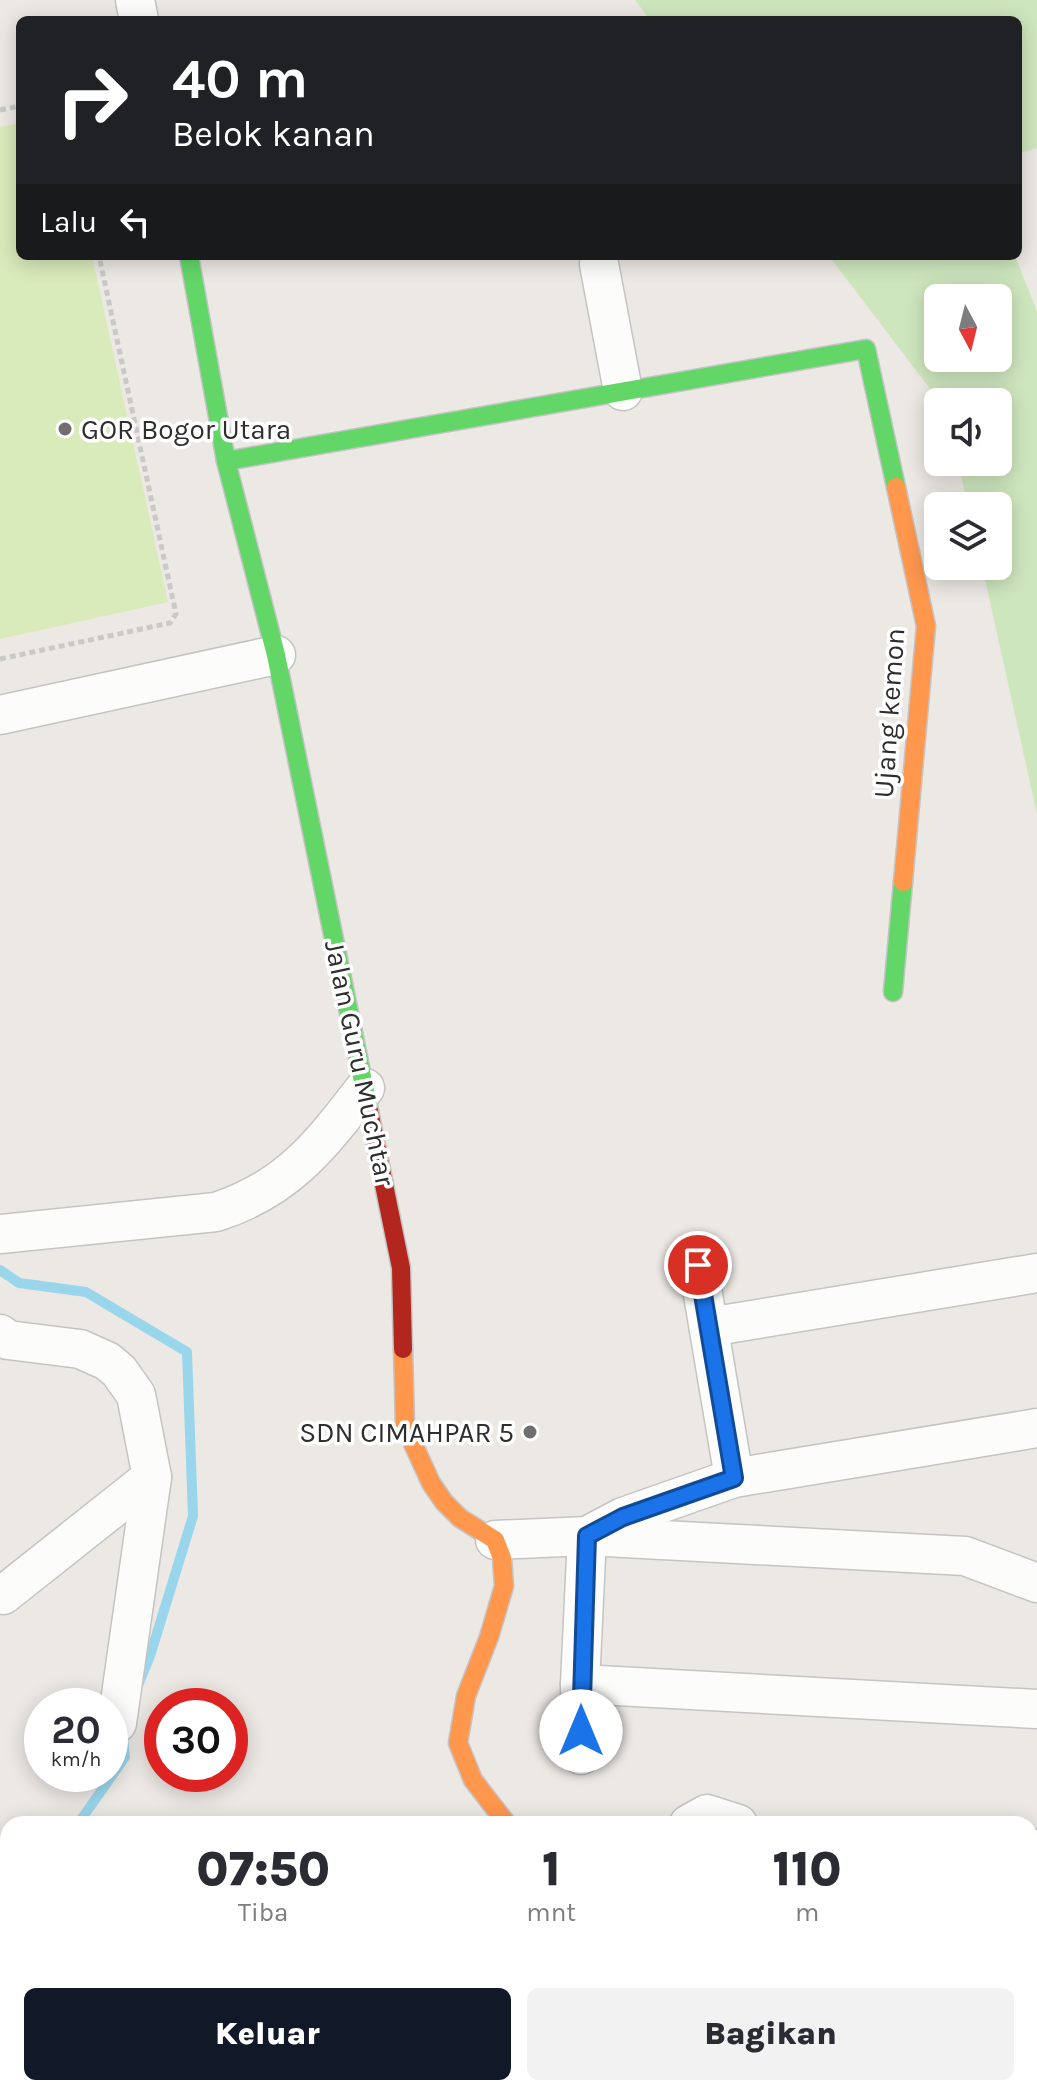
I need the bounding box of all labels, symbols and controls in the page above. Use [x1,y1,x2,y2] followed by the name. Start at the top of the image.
[172,46,308,111] text: 40 m
[40,48,144,152] icon: right
[172,113,375,155] text: Belok kanan
[113,200,157,244] icon: left
[40,204,97,240] text: Lalu
[924,284,1012,372] north arrow
[924,284,1012,580] map controls
[924,388,1012,476] button: sound
[81,413,291,446] place label: GOR Bogor Utara
[56,420,74,438] marker: GOR Bogor Utara
[924,492,1012,580] button: layers
[867,627,911,799] street label: Ujang kemon
[318,937,402,1190] street label: Jalan Guru Muchtar
[664,1231,732,1299] pin
[676,1243,720,1287] icon: arrive
[299,1416,514,1449] place label: SDN CIMAHPAR 5
[521,1423,539,1441] marker: SDN CIMAHPAR 5
[144,1688,248,1792] speed limit sign: 30
[539,1689,623,1773] position arrow
[51,1706,101,1753] text: 20
[51,1748,101,1771] text: km/h
[196,1841,330,1897] text: 07:50
[542,1841,560,1897] text: 1
[772,1841,842,1897] text: 110
[238,1897,288,1928] text: Tiba
[526,1897,576,1928] text: mnt
[795,1897,819,1928] text: m
[24,1988,511,2080] button: Keluar
[527,1988,1014,2080] button: Bagikan

